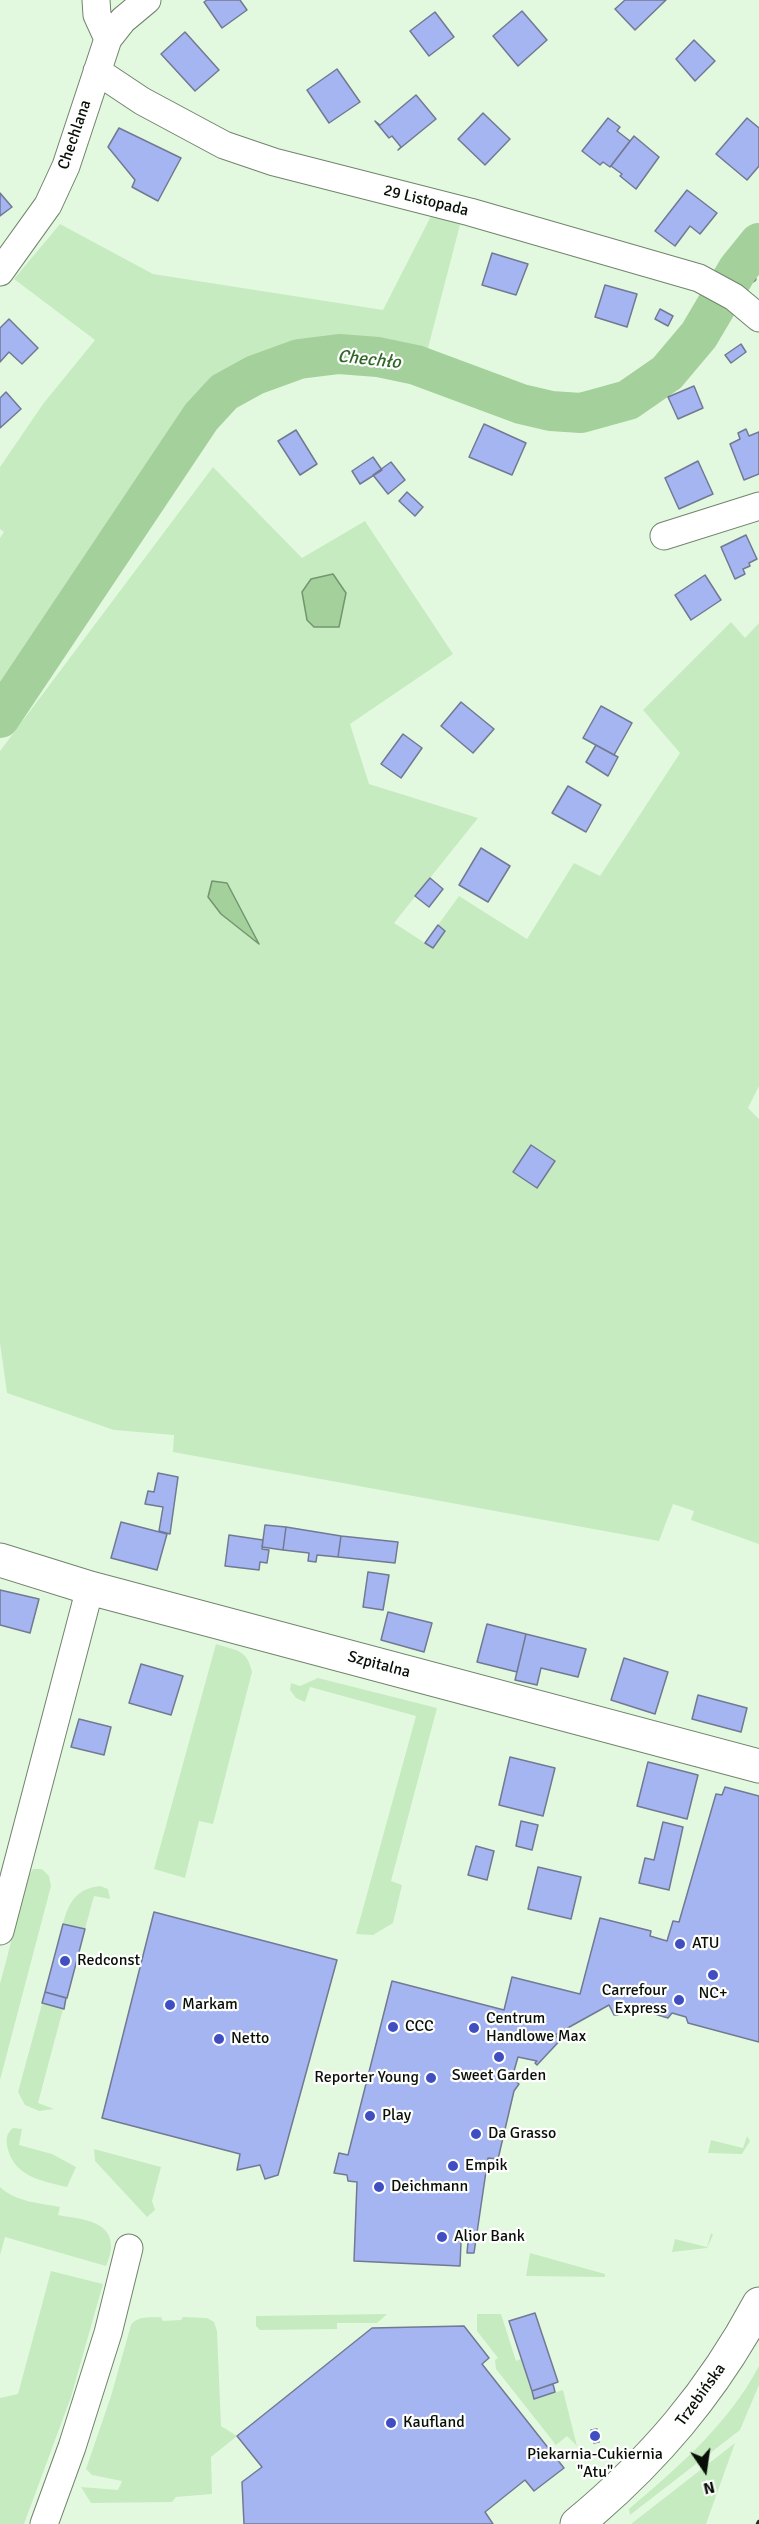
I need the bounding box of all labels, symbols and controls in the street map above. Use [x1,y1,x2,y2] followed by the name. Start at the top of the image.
[54,98,96,172] street label: Chechlana
[381,181,471,221] street label: 29 Listopada
[336,346,402,374] water label: Chechło
[346,1647,412,1683] street label: Szpitalna
[692,1934,719,1954] place label: ATU
[673,1937,687,1951] marker: ATU
[77,1951,140,1971] place label: Redconst
[58,1954,72,1968] marker: Redconst
[706,1968,720,1982] marker: NC+
[602,1981,667,2019] place label: Carrefour Express
[698,1984,728,2004] place label: NC+
[672,1993,686,2007] marker: Carrefour Express
[182,1995,238,2015] place label: Markam
[163,1998,177,2012] marker: Markam
[486,2009,586,2047] place label: Centrum Handlowe Max
[405,2017,434,2037] place label: CCC
[386,2020,400,2034] marker: CCC
[467,2021,481,2035] marker: Centrum Handlowe Max
[231,2029,269,2049] place label: Netto
[212,2032,226,2046] marker: Netto
[492,2050,506,2064] marker: Sweet Garden
[452,2066,546,2086] place label: Sweet Garden
[314,2068,419,2088] place label: Reporter Young
[424,2071,438,2085] marker: Reporter Young
[382,2106,411,2126] place label: Play
[363,2109,377,2123] marker: Play
[488,2124,556,2144] place label: Da Grasso
[469,2127,483,2141] marker: Da Grasso
[465,2156,508,2176] place label: Empik
[446,2159,460,2173] marker: Empik
[391,2177,468,2197] place label: Deichmann
[372,2180,386,2194] marker: Deichmann
[454,2227,525,2247] place label: Alior Bank
[435,2230,449,2244] marker: Alior Bank
[672,2360,730,2430] street label: Trzebińska
[403,2413,465,2433] place label: Kaufland
[384,2416,398,2430] marker: Kaufland
[588,2429,602,2443] marker: Piekarnia-Cukiernia "Atu"
[675,2440,735,2500] north arrow
[527,2445,663,2483] place label: Piekarnia-Cukiernia "Atu"
[701,2477,717,2499] text: N

